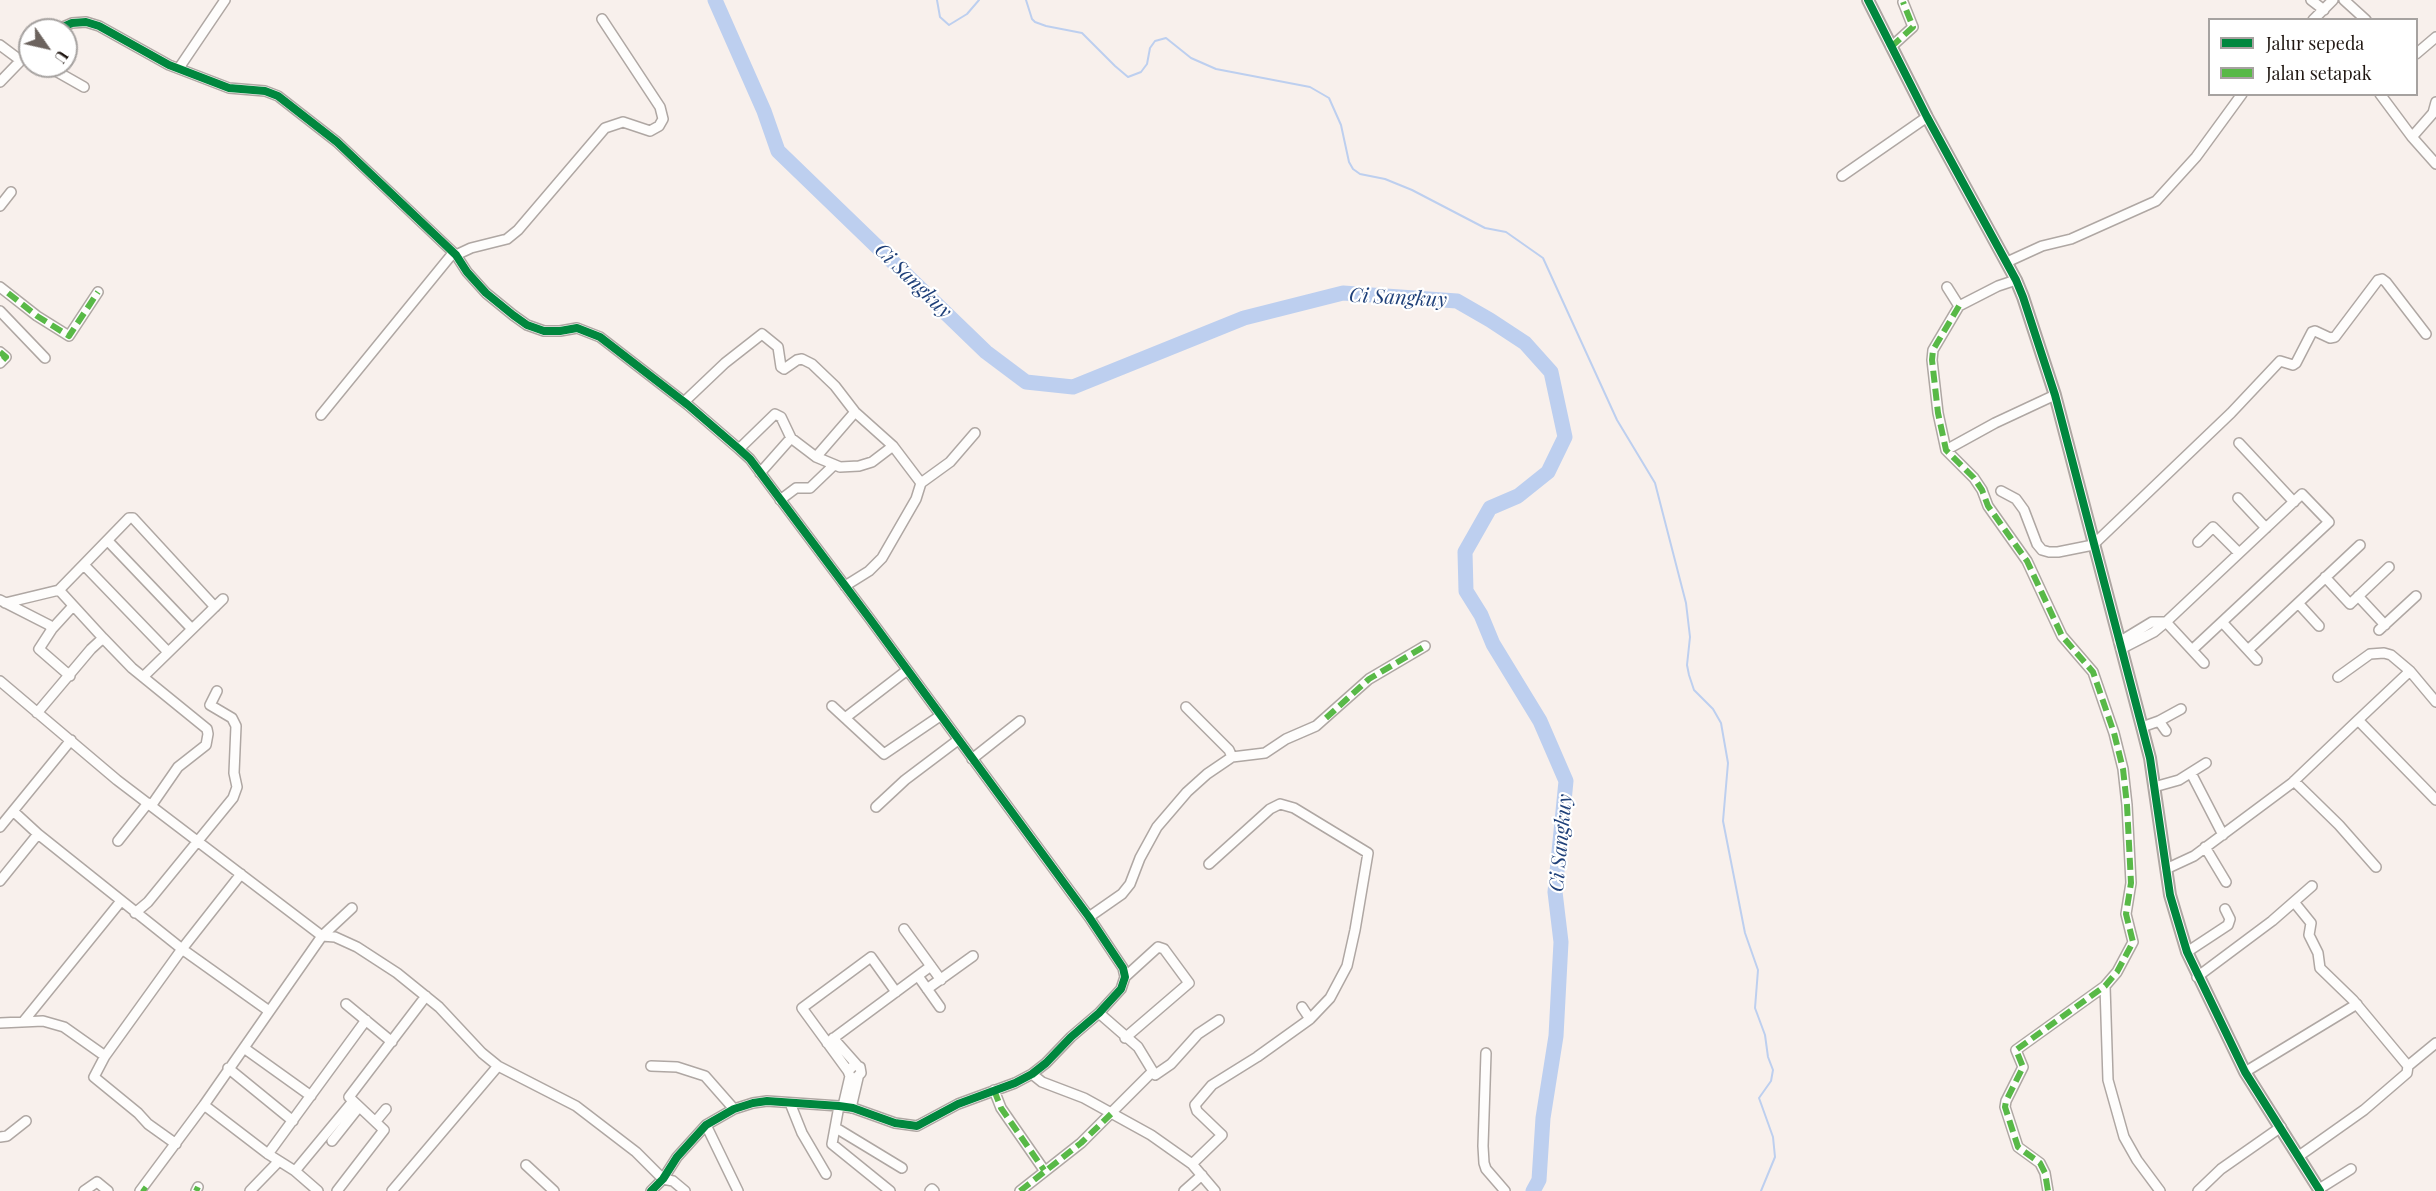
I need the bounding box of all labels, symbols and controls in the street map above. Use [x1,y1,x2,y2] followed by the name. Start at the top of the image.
[18,18,78,78] north arrow
[2208,18,2418,96] legend
[2266,31,2364,55] text: Jalur sepeda
[50,47,73,68] text: U
[2266,61,2372,85] text: Jalan setapak
[869,238,957,324] water label: Ci Sangkuy
[1348,283,1448,313] water label: Ci Sangkuy
[1545,793,1577,893] water label: Ci Sangkuy

